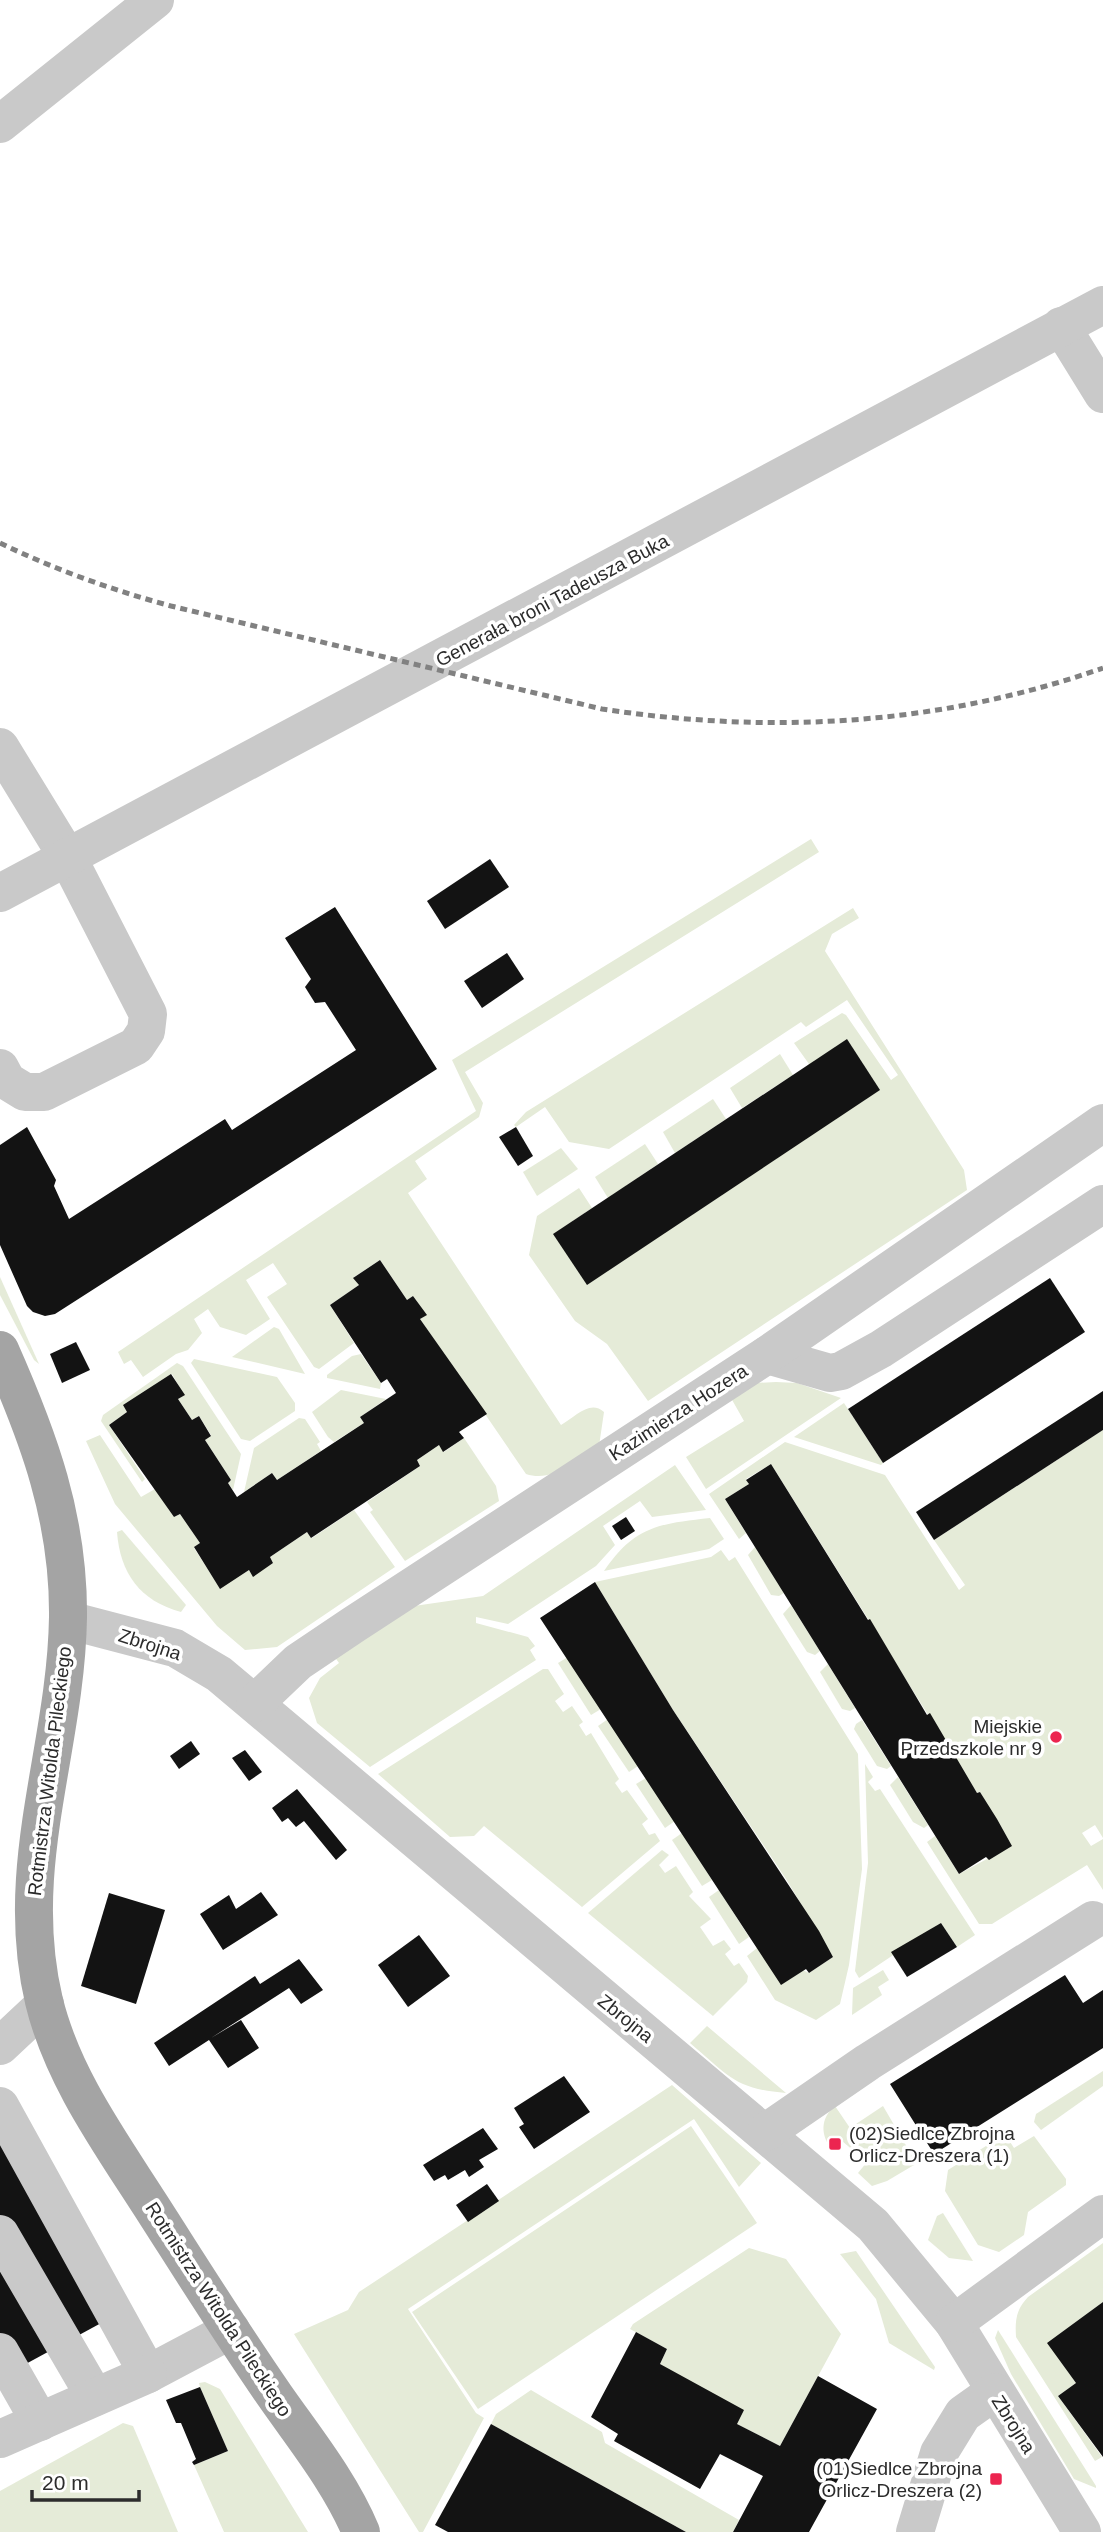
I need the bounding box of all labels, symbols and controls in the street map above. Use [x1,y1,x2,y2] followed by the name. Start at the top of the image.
[432,530,673,671] street label: Generała broni Tadeusza Buka
[605,1360,752,1465] street label: Kazimierza Hozera
[116,1625,184,1665] street label: Zbrojna
[24,1645,75,1897] street label: Rotmistrza Witolda Pileckiego
[900,1716,1042,1759] place label: Miejskie Przedszkole nr 9
[1048,1729,1064,1745] marker: Miejskie Przedszkole nr 9
[594,1990,658,2047] street label: Zbrojna
[849,2123,1015,2166] place label: (02)Siedlce Zbrojna Orlicz-Dreszera (1)
[827,2136,843,2152] marker: (02)Siedlce Zbrojna Orlicz-Dreszera (1)
[141,2198,296,2420] street label: Rotmistrza Witolda Pileckiego
[988,2391,1040,2458] street label: Zbrojna
[32,2458,138,2502] scale bar
[816,2458,982,2501] place label: (01)Siedlce Zbrojna Orlicz-Dreszera (2)
[42,2471,89,2494] text: 20 m
[988,2471,1004,2487] marker: (01)Siedlce Zbrojna Orlicz-Dreszera (2)

